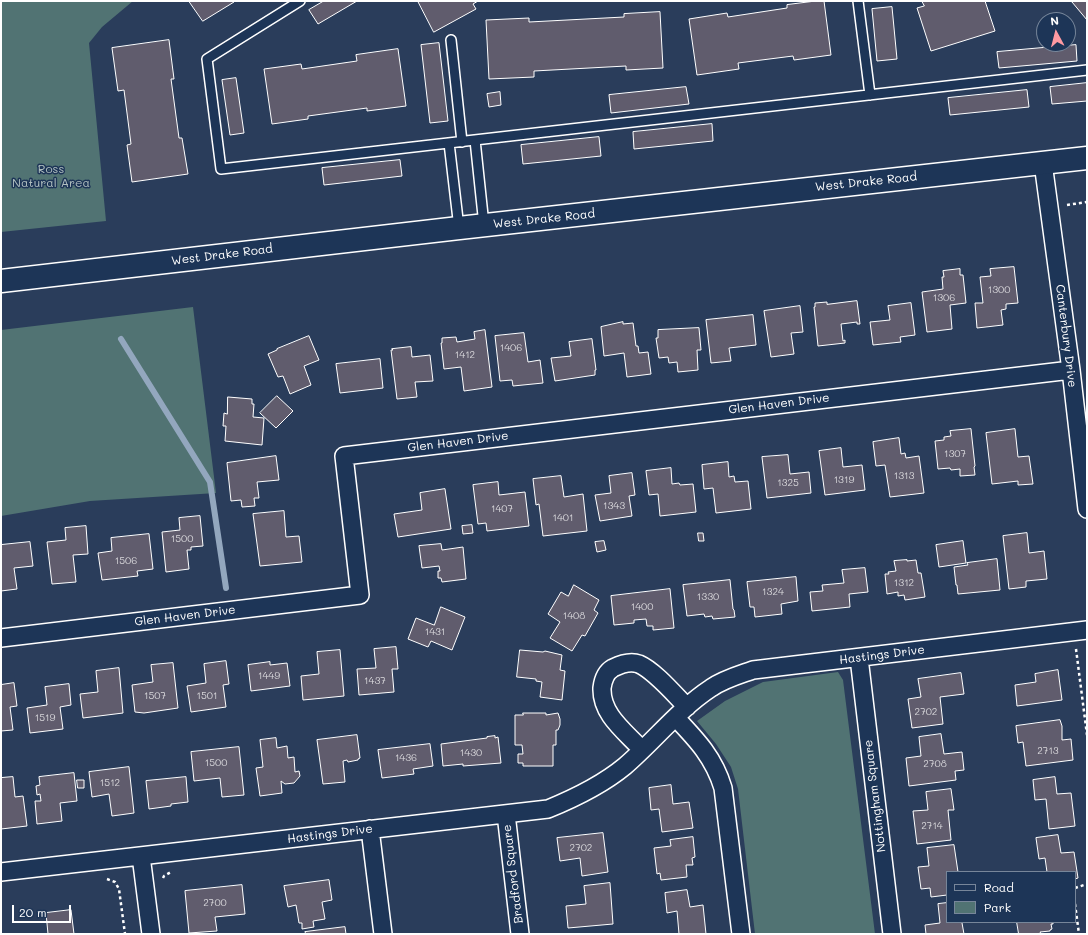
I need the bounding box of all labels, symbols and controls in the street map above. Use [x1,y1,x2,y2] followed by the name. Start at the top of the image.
[1036,12,1076,52] north arrow
[1050,13,1060,29] text: N
[12,162,90,190] park label: Ross Natural Area
[814,169,918,195] street label: West Drake Road
[492,206,596,232] street label: West Drake Road
[170,242,274,268] street label: West Drake Road
[988,284,1010,296] house number: 1300
[1053,284,1079,388] street label: Canterbury Drive
[933,292,955,304] house number: 1306
[500,342,522,354] house number: 1406
[455,349,475,361] house number: 1412
[728,391,830,417] street label: Glen Haven Drive
[407,429,509,455] street label: Glen Haven Drive
[944,448,966,460] house number: 1307
[894,470,914,482] house number: 1313
[834,474,854,486] house number: 1319
[777,477,799,489] house number: 1325
[603,500,625,512] house number: 1343
[491,503,513,515] house number: 1407
[553,512,573,524] house number: 1401
[171,533,193,545] house number: 1500
[115,555,137,567] house number: 1506
[894,577,914,589] house number: 1312
[762,586,784,598] house number: 1324
[697,591,719,603] house number: 1330
[631,601,653,613] house number: 1400
[134,603,236,629] street label: Glen Haven Drive
[563,610,585,622] house number: 1408
[425,626,445,638] house number: 1431
[839,643,925,667] street label: Hastings Drive
[258,670,280,682] house number: 1449
[364,675,386,687] house number: 1437
[144,690,166,702] house number: 1507
[197,690,217,702] house number: 1501
[915,706,937,718] house number: 2702
[35,712,55,724] house number: 1519
[861,739,889,853] street label: Nottingham Square
[1037,745,1059,757] house number: 2713
[460,747,482,759] house number: 1430
[395,752,417,764] house number: 1436
[205,757,227,769] house number: 1500
[923,758,947,770] house number: 2708
[100,777,120,789] house number: 1512
[921,820,943,832] house number: 2714
[287,822,373,846] street label: Hastings Drive
[500,824,526,924] street label: Bradford Square
[570,842,592,854] house number: 2702
[946,871,1076,923] legend
[984,879,1014,895] text: Road
[14,897,73,923] scale bar
[203,897,227,909] house number: 2700
[984,899,1011,915] text: Park
[19,904,47,920] text: 20 m

